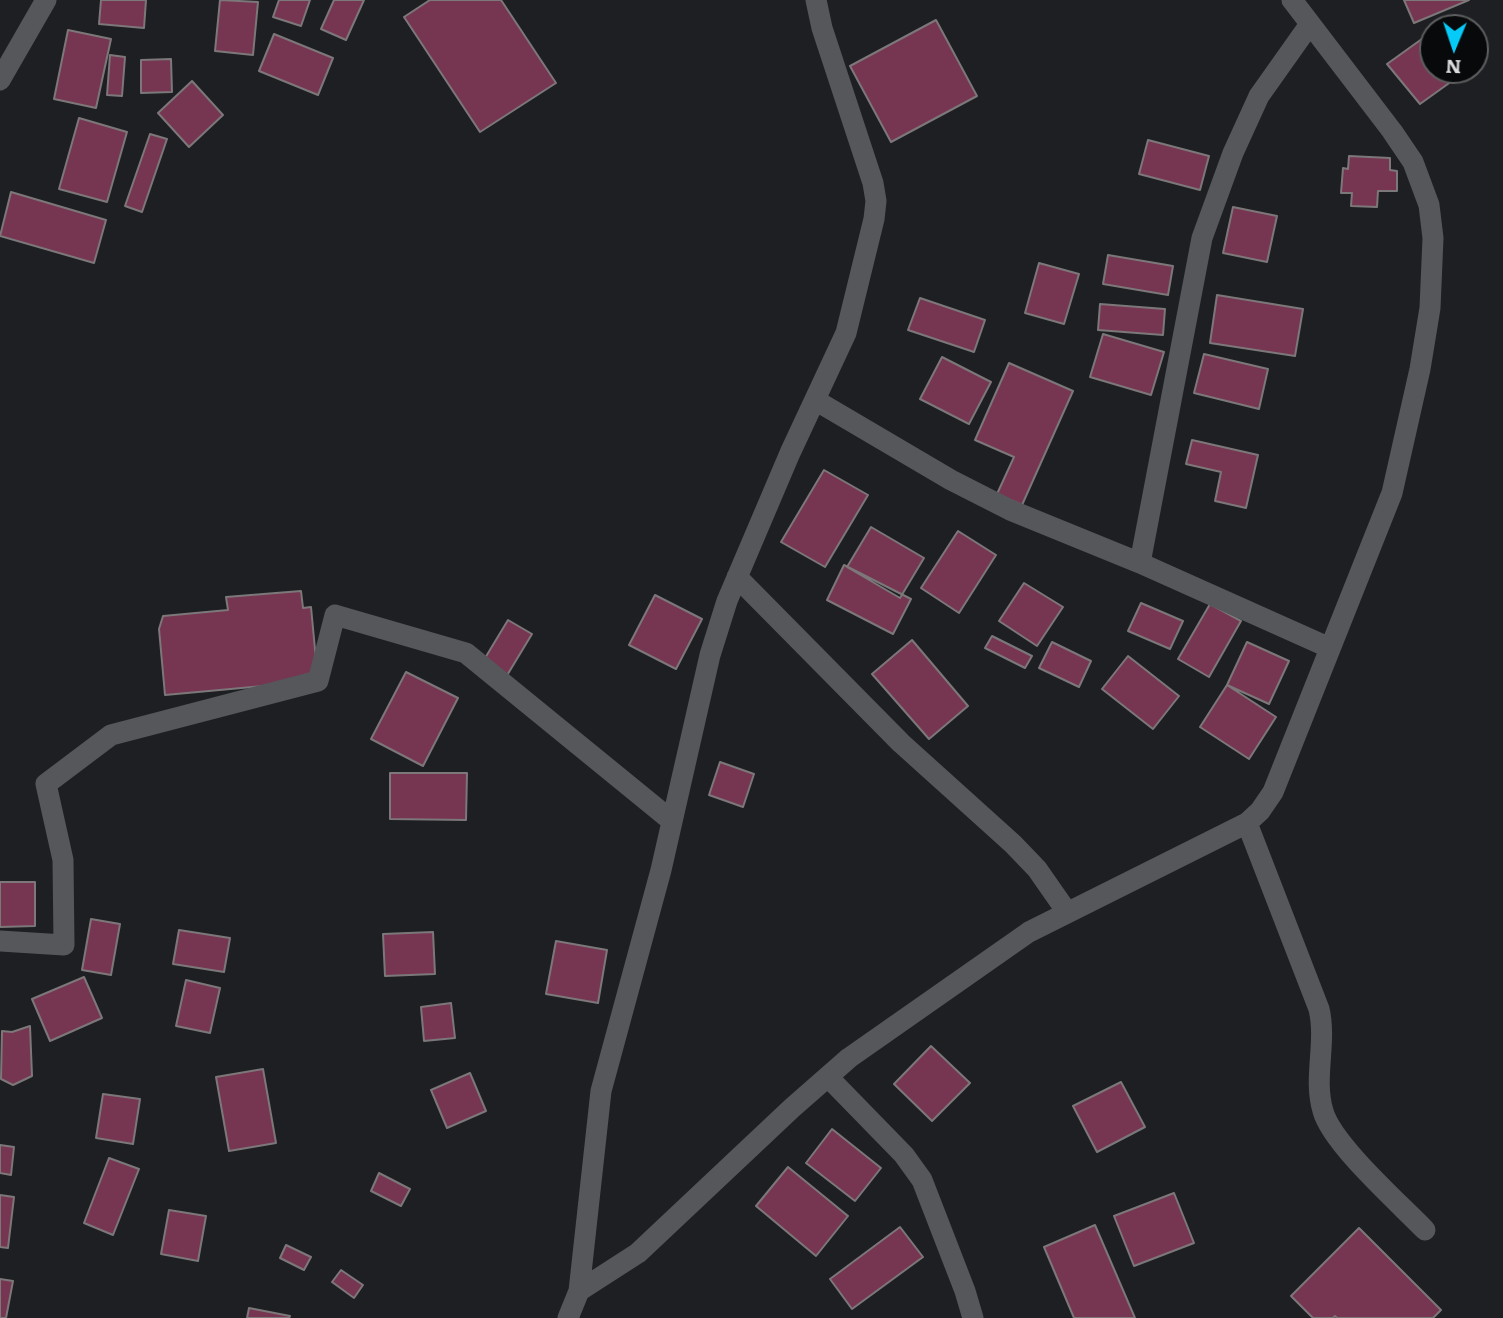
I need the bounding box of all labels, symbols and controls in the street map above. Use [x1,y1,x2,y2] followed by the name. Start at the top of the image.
[1419,14,1489,84] north arrow
[1445,54,1462,82] text: N

